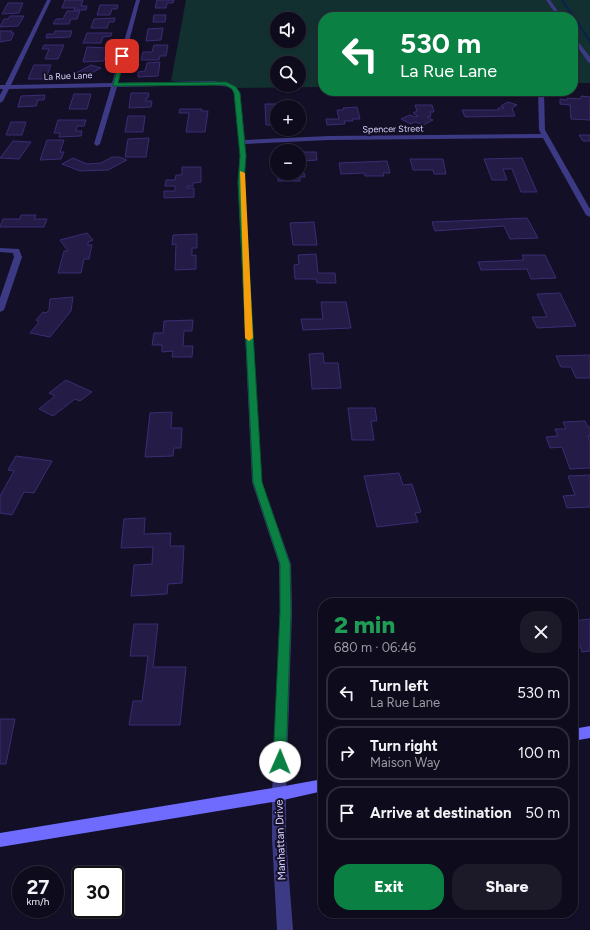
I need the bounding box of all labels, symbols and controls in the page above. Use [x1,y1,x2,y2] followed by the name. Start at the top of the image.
[270,12,306,180] map controls
[270,12,306,48] button: sound
[400,26,481,60] text: 530 m
[334,28,386,80] icon: left
[105,39,139,73] pin
[111,45,133,67] icon: arrive
[270,56,306,92] button: search
[400,60,497,82] text: La Rue Lane
[44,69,92,82] street label: La Rue Lane
[270,100,306,136] button: +
[362,122,424,135] street label: Spencer Street
[270,144,306,180] button: −
[334,610,395,639] text: 2 min
[520,611,562,653] button: close
[334,640,416,655] text: 680 m · 06:46
[370,677,428,695] text: Turn left
[336,682,358,704] icon: left
[517,684,560,702] text: 530 m
[370,695,440,710] text: La Rue Lane
[370,737,438,755] text: Turn right
[259,741,301,783] position arrow
[336,742,358,764] icon: right
[518,744,560,762] text: 100 m
[370,755,440,770] text: Maison Way
[273,799,288,881] street label: Manhattan Drive
[336,802,358,824] icon: arrive
[370,804,511,822] text: Arrive at destination
[525,804,560,822] text: 50 m
[334,864,444,910] button: Exit
[452,864,562,910] button: Share
[72,866,124,918] speed limit sign: 30
[27,875,49,899] text: 27
[27,895,49,908] text: km/h

